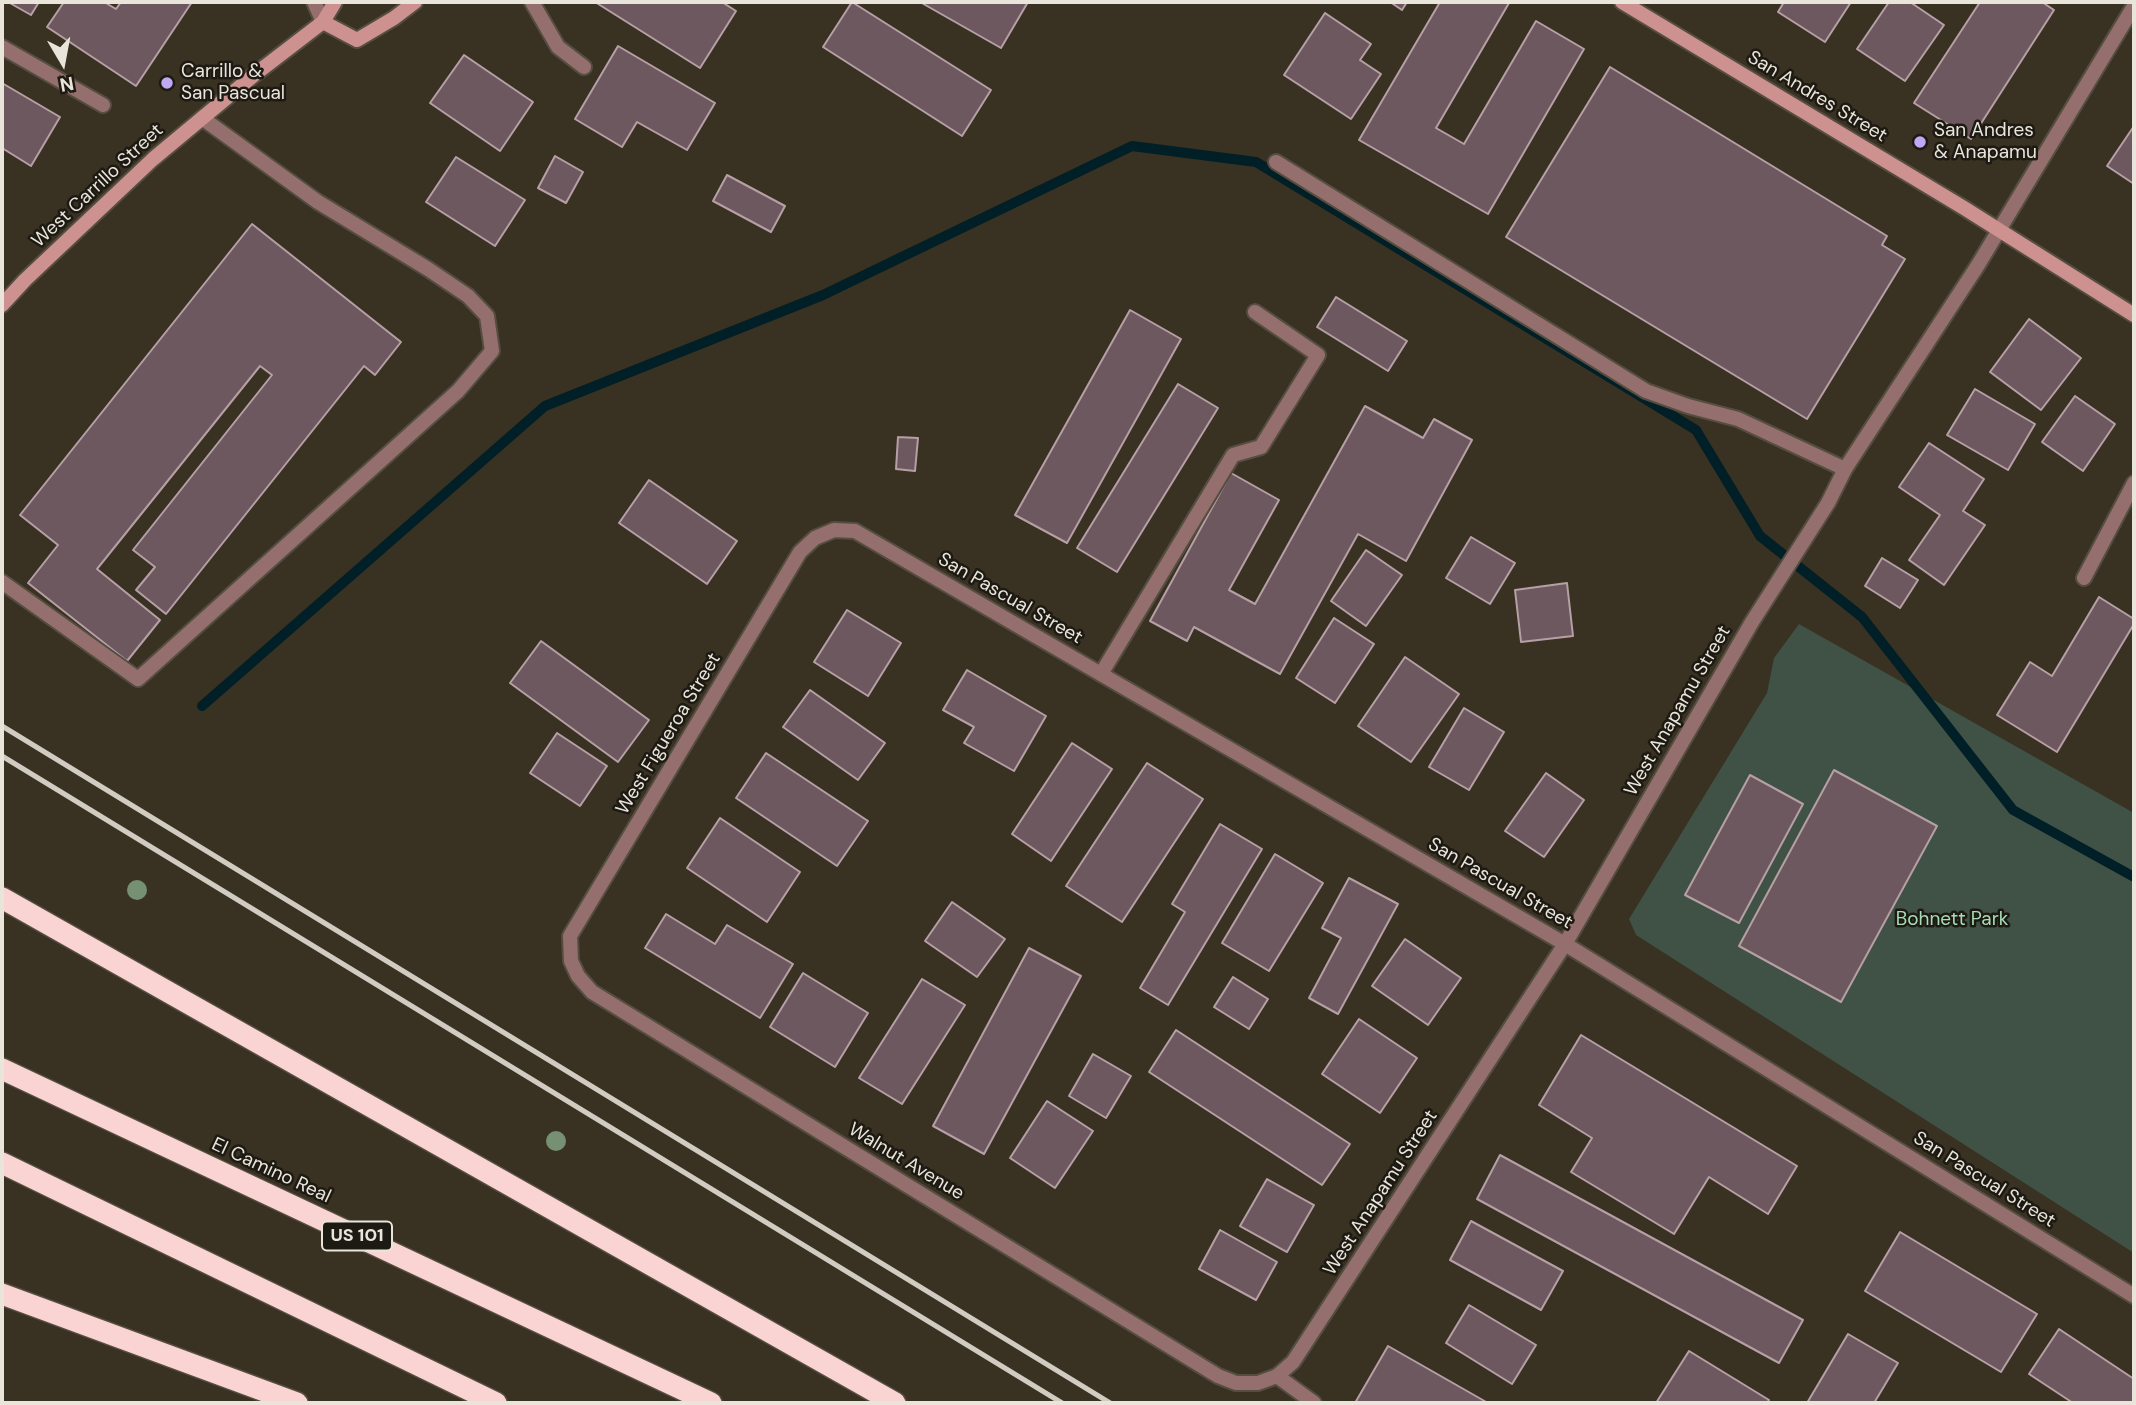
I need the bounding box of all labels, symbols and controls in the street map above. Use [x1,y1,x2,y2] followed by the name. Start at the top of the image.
[28,28,98,98] north arrow
[1743,46,1891,148] street label: San Andres Street
[181,61,285,105] place label: Carrillo & San Pascual
[58,71,76,98] text: N
[159,75,175,91] marker: Carrillo & San Pascual
[28,119,168,253] street label: West Carrillo Street
[1934,120,2037,164] place label: San Andres & Anapamu
[1912,134,1928,150] marker: San Andres & Anapamu
[934,548,1086,650] street label: San Pascual Street
[1620,622,1736,800] street label: West Anapamu Street
[612,649,726,819] street label: West Figueroa Street
[1424,833,1576,935] street label: San Pascual Street
[1896,909,2008,931] park label: Bohnett Park
[1319,1106,1443,1280] street label: West Anapamu Street
[844,1119,968,1205] street label: Walnut Avenue
[1909,1127,2059,1233] street label: San Pascual Street
[208,1133,334,1209] street label: El Camino Real
[322,1222,392,1251] road number: US 101

